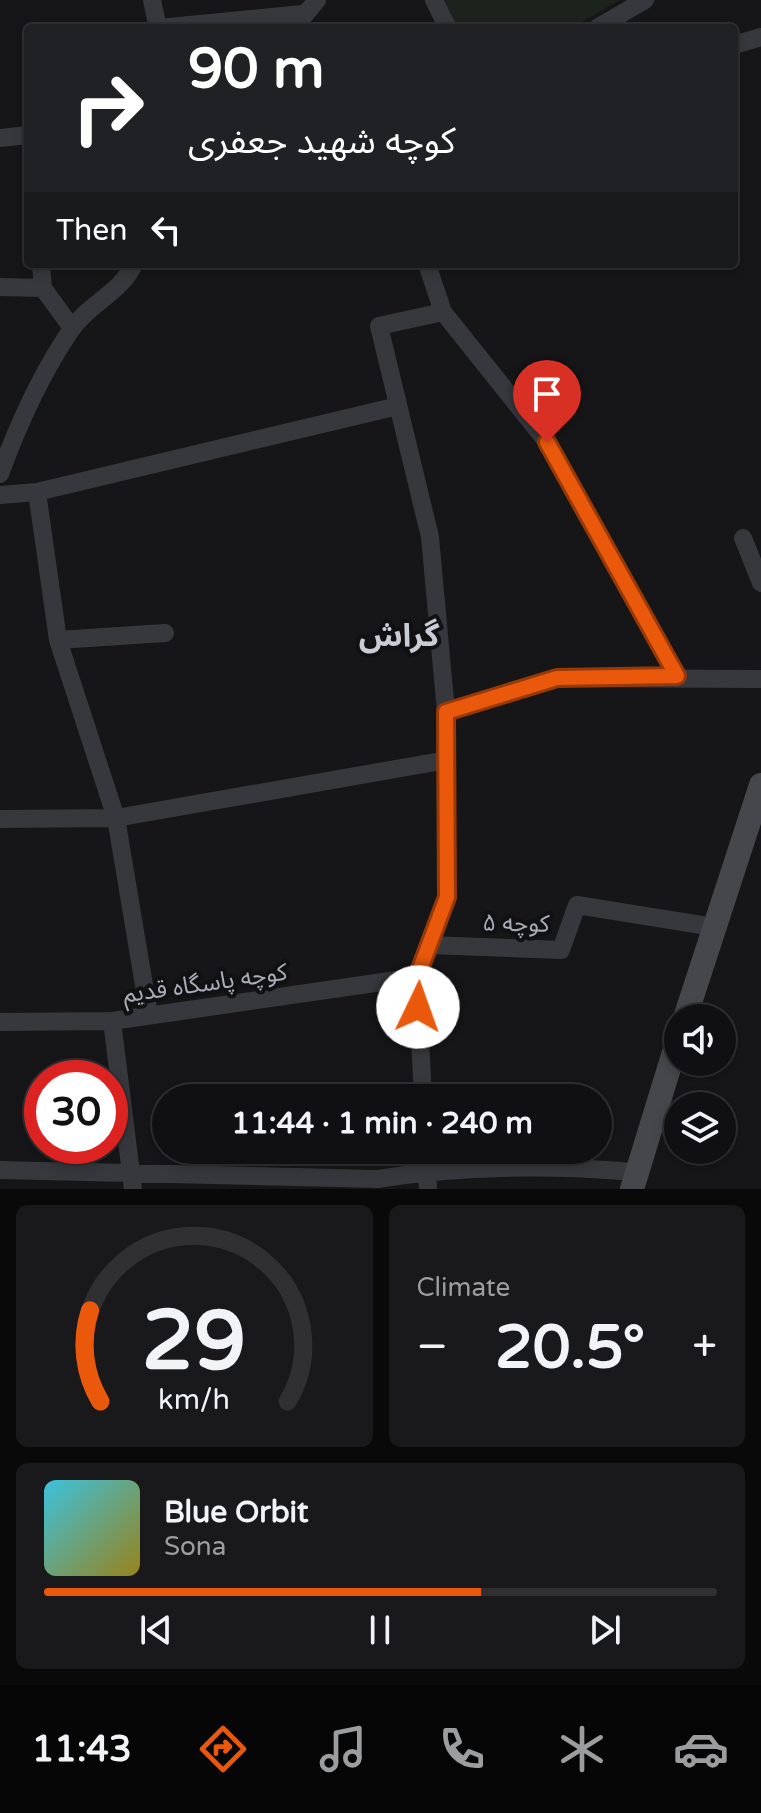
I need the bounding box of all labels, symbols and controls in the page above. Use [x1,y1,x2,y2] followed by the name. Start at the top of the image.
[188,36,324,103] text: 90 m
[56,56,160,160] icon: right
[188,120,456,163] text: کوچه شهید جعفری
[144,208,188,252] icon: left
[56,212,128,249] text: Then
[513,360,581,442] pin
[525,372,569,416] icon: arrive
[359,617,440,655] district label: گراش
[482,908,551,939] street label: کوچه ۵
[121,957,290,1011] street label: کوچه پاسگاه قدیم
[376,965,460,1049] position arrow
[664,1004,736,1164] map controls
[664,1004,736,1076] button: sound
[24,1060,128,1164] speed limit sign: 30
[664,1092,736,1164] button: layers
[231,1105,533,1142] text: 11:44 · 1 min · 240 m
[417,1272,510,1303] text: Climate
[142,1292,246,1392] text: 29
[495,1312,645,1384] text: 20.5°
[417,1321,448,1374] text: −
[692,1321,717,1374] text: +
[158,1383,230,1417] text: km/h
[164,1494,309,1531] text: Blue Orbit
[164,1531,226,1562] text: Sona
[134,1608,178,1652] icon: previous
[358,1608,402,1652] icon: pause
[583,1608,627,1652] icon: next
[195,1721,251,1777] icon: directions
[315,1721,371,1777] icon: music
[434,1721,490,1777] icon: phone
[554,1721,610,1777] icon: climate
[673,1721,729,1777] icon: car
[32,1728,132,1771] text: 11:43

